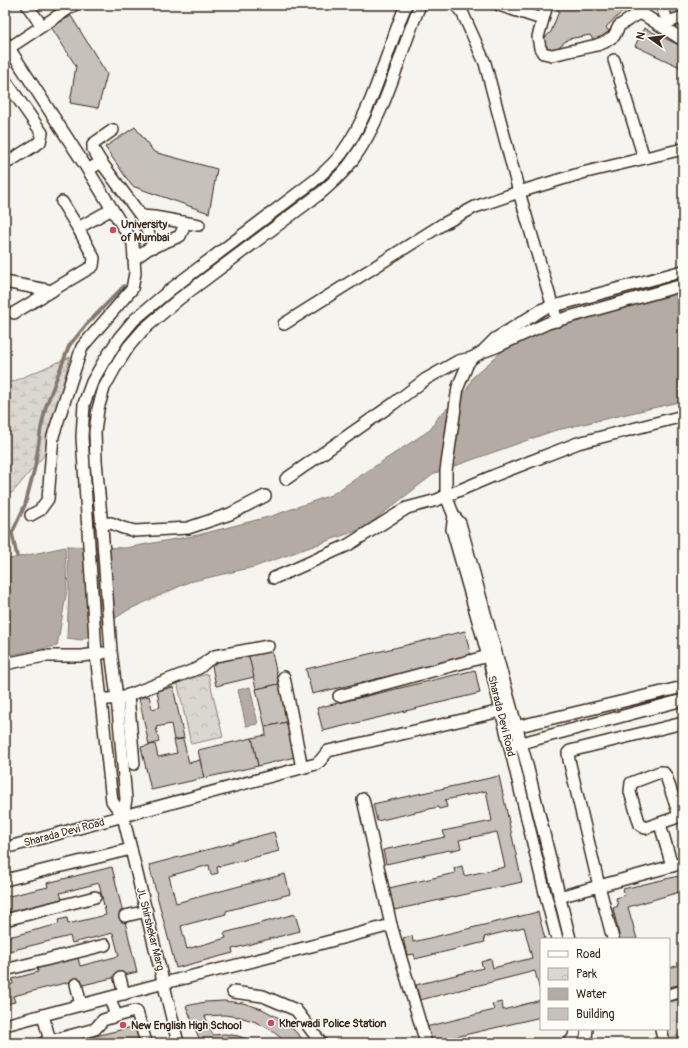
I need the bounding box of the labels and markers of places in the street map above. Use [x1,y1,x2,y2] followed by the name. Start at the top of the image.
[120,218,169,244] place label: University of Mumbai
[108,225,118,235] marker: University of Mumbai
[279,1017,386,1030] place label: Kherwadi Police Station
[266,1018,276,1028] marker: Kherwadi Police Station
[131,1019,242,1032] place label: New English High School
[118,1020,128,1030] marker: New English High School

